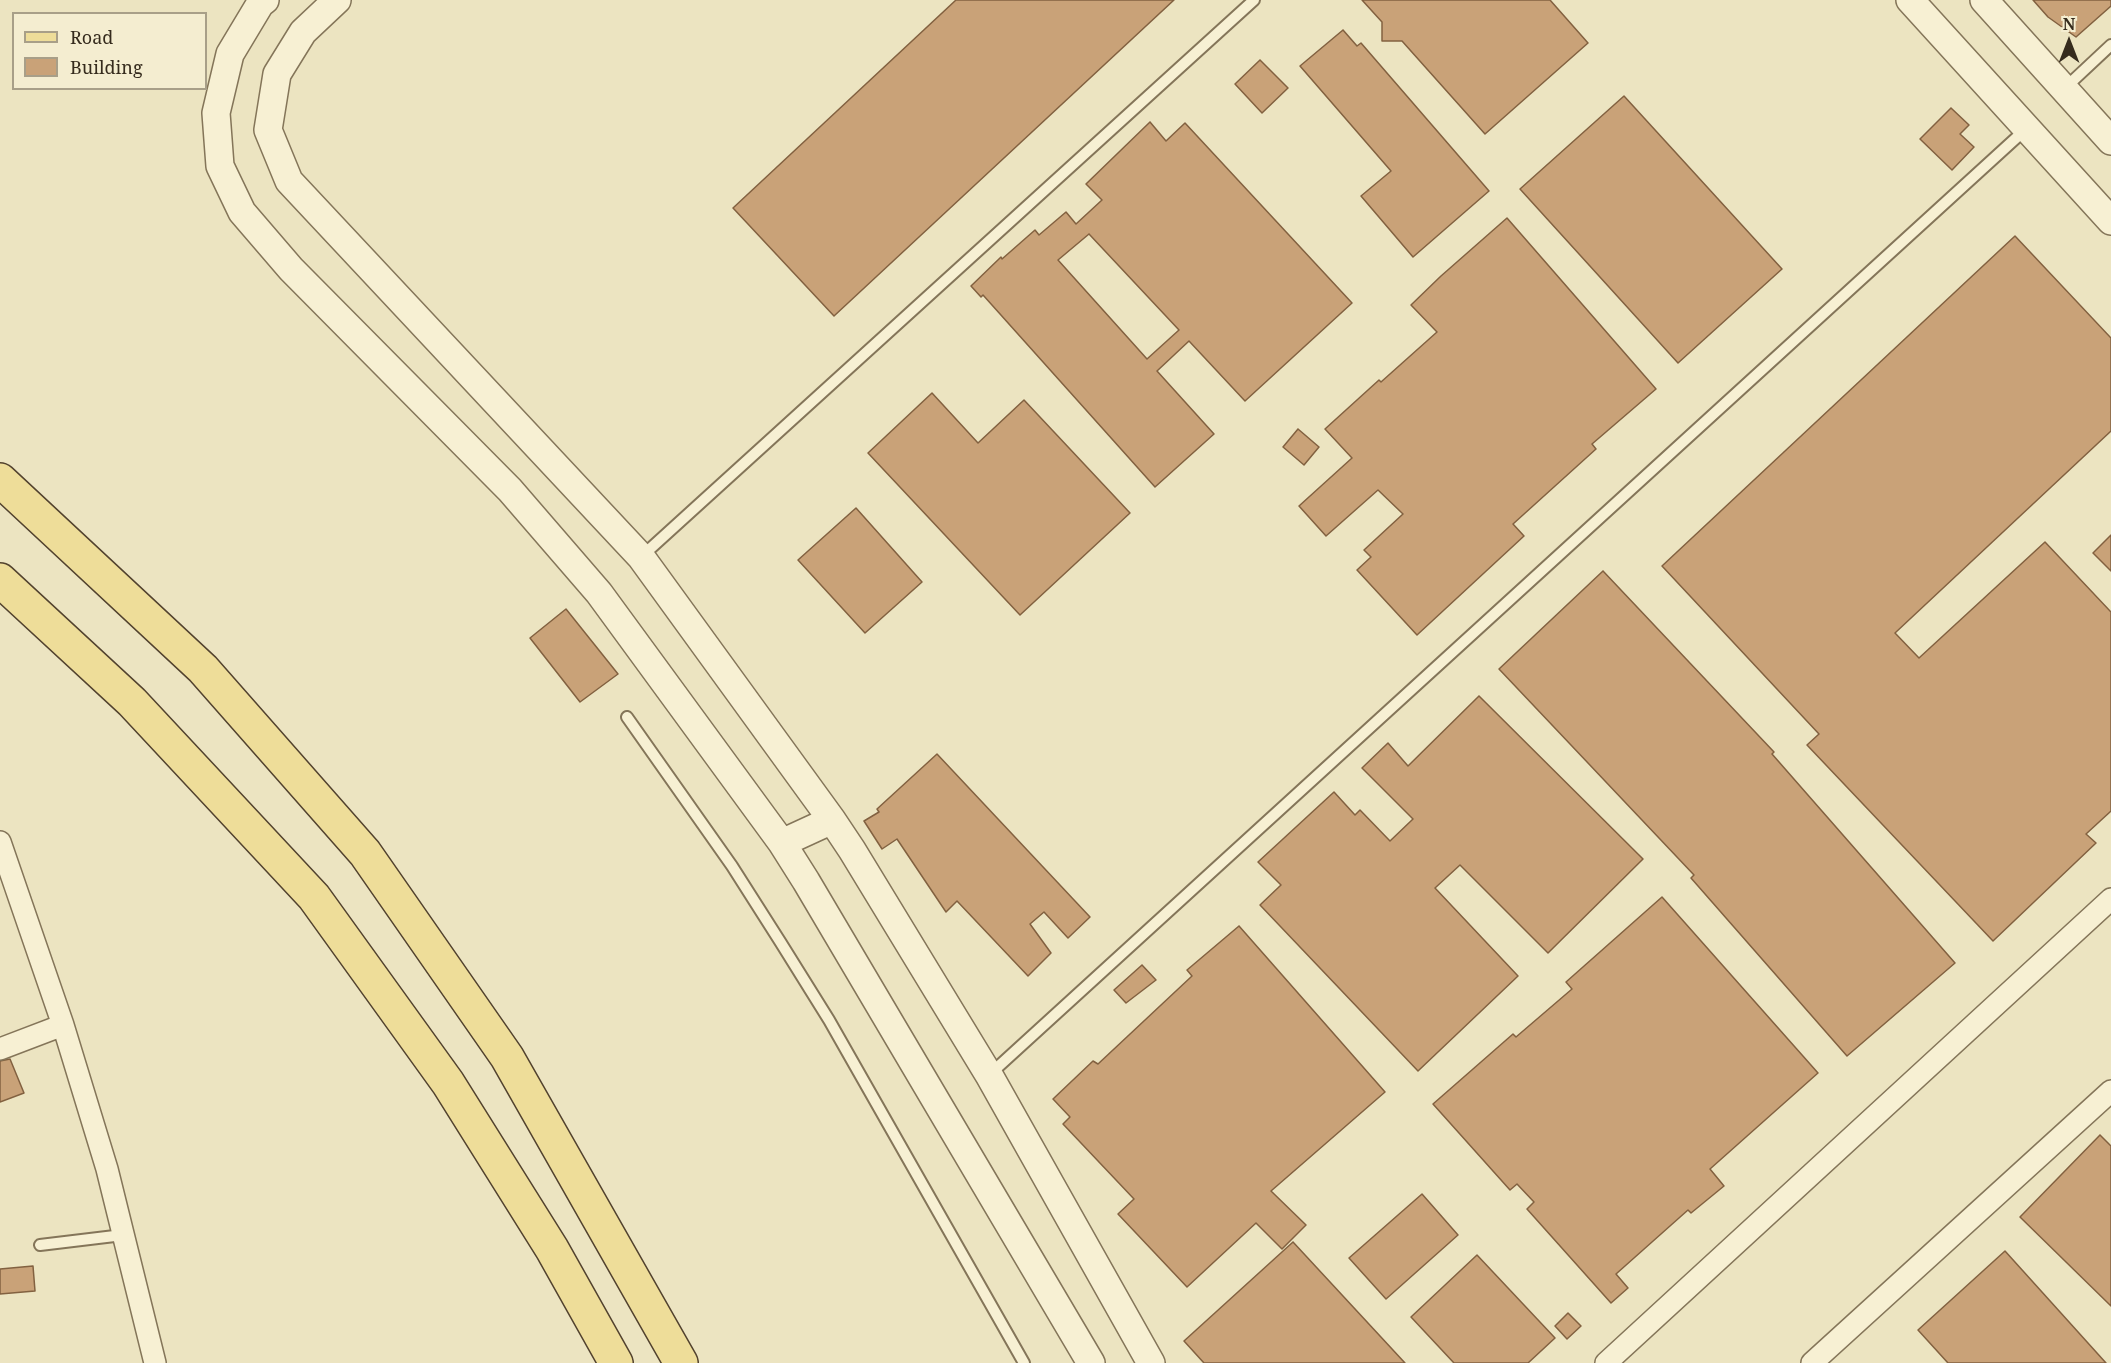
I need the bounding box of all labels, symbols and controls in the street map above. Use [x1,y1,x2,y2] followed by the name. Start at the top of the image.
[12,12,207,90] legend
[2039,12,2099,72] north arrow
[2063,13,2075,35] text: N
[70,25,113,49] text: Road
[70,55,143,79] text: Building

